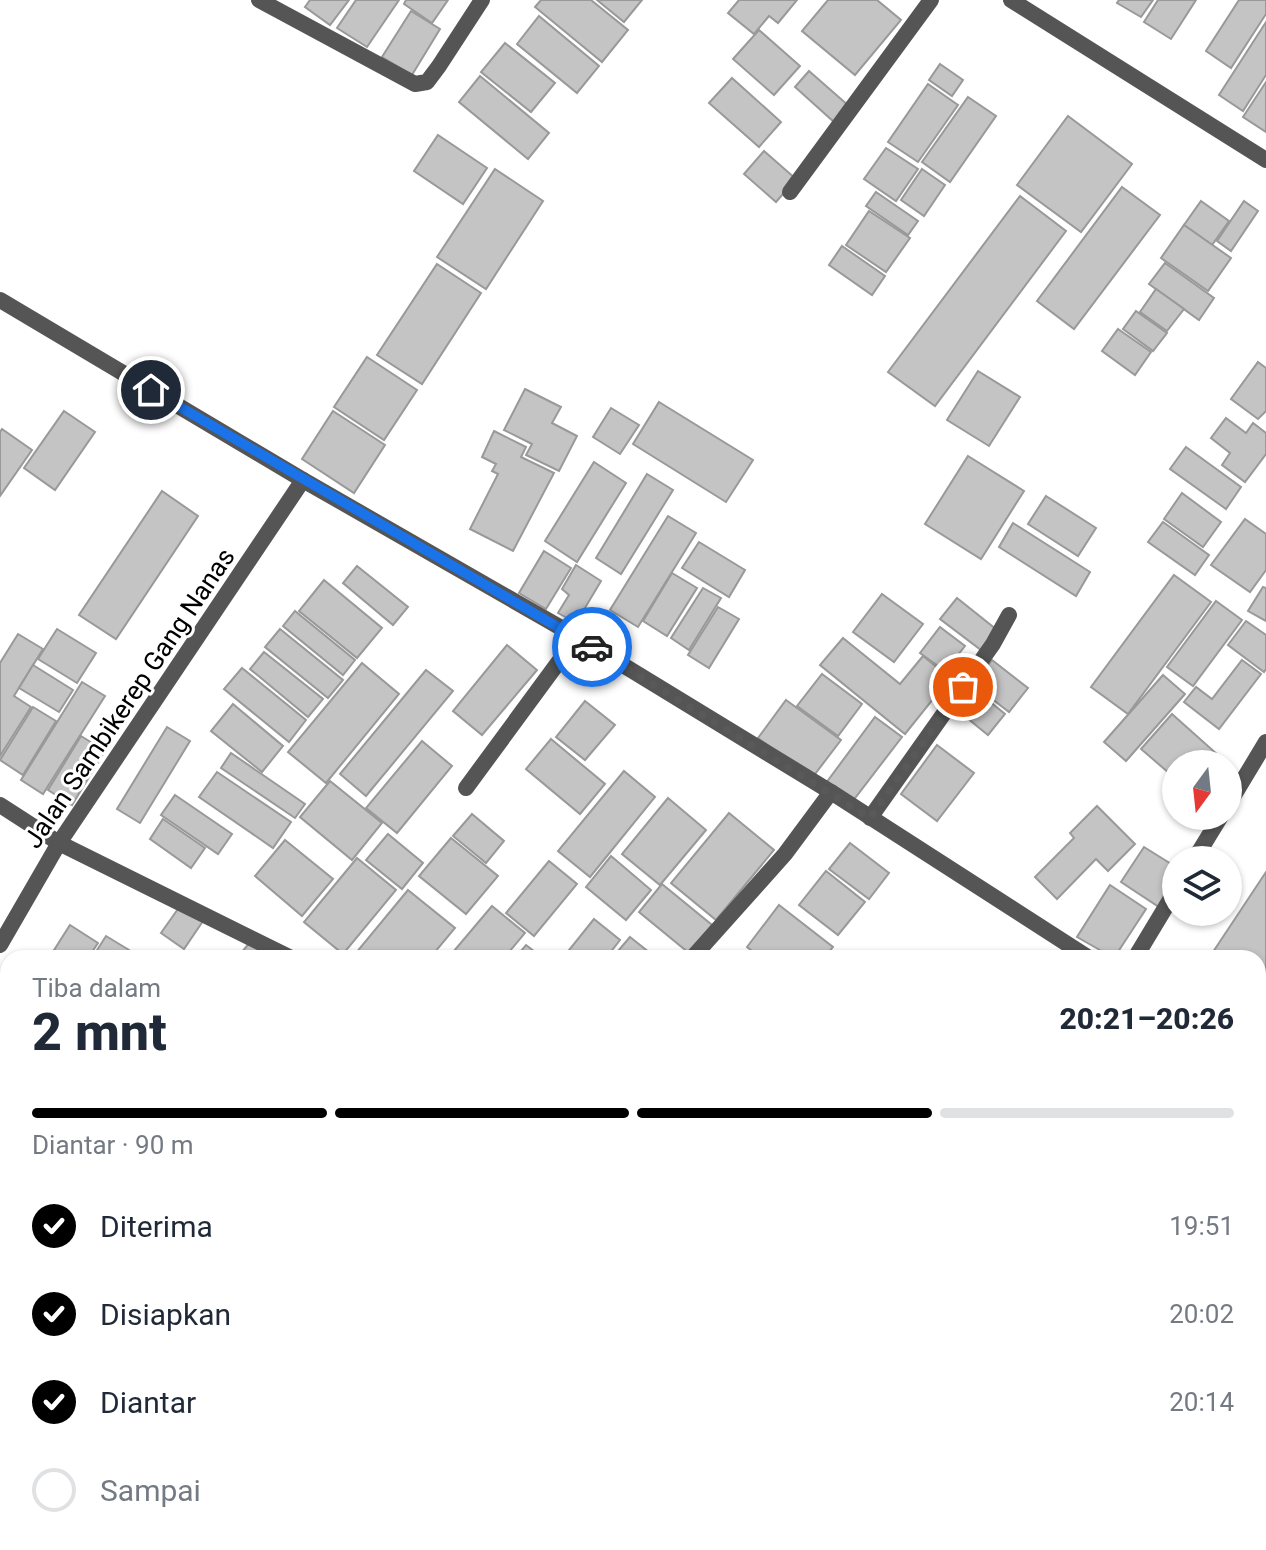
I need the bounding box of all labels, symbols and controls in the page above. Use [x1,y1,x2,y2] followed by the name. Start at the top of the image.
[117,356,185,424] pin
[129,368,173,412] icon: home
[17,542,241,854] street label: Jalan Sambikerep Gang Nanas
[552,607,632,687] courier
[570,625,614,669] icon: car
[929,653,997,721] pin
[941,665,985,709] icon: bag
[1162,750,1242,830] north arrow
[1162,750,1242,926] map controls
[1162,846,1242,926] button: layers
[32,973,161,1003] text: Tiba dalam
[1059,1001,1234,1036] text: 20:21–20:26
[32,1002,167,1063] text: 2 mnt
[32,1130,194,1160] text: Diantar · 90 m
[32,1204,76,1248] icon: check
[100,1209,213,1244] text: Diterima
[1169,1211,1234,1241] text: 19:51
[32,1292,76,1336] icon: check
[100,1297,231,1332] text: Disiapkan
[1169,1299,1234,1329] text: 20:02
[32,1380,76,1424] icon: check
[100,1385,196,1420] text: Diantar
[1169,1387,1234,1417] text: 20:14
[100,1473,201,1508] text: Sampai

